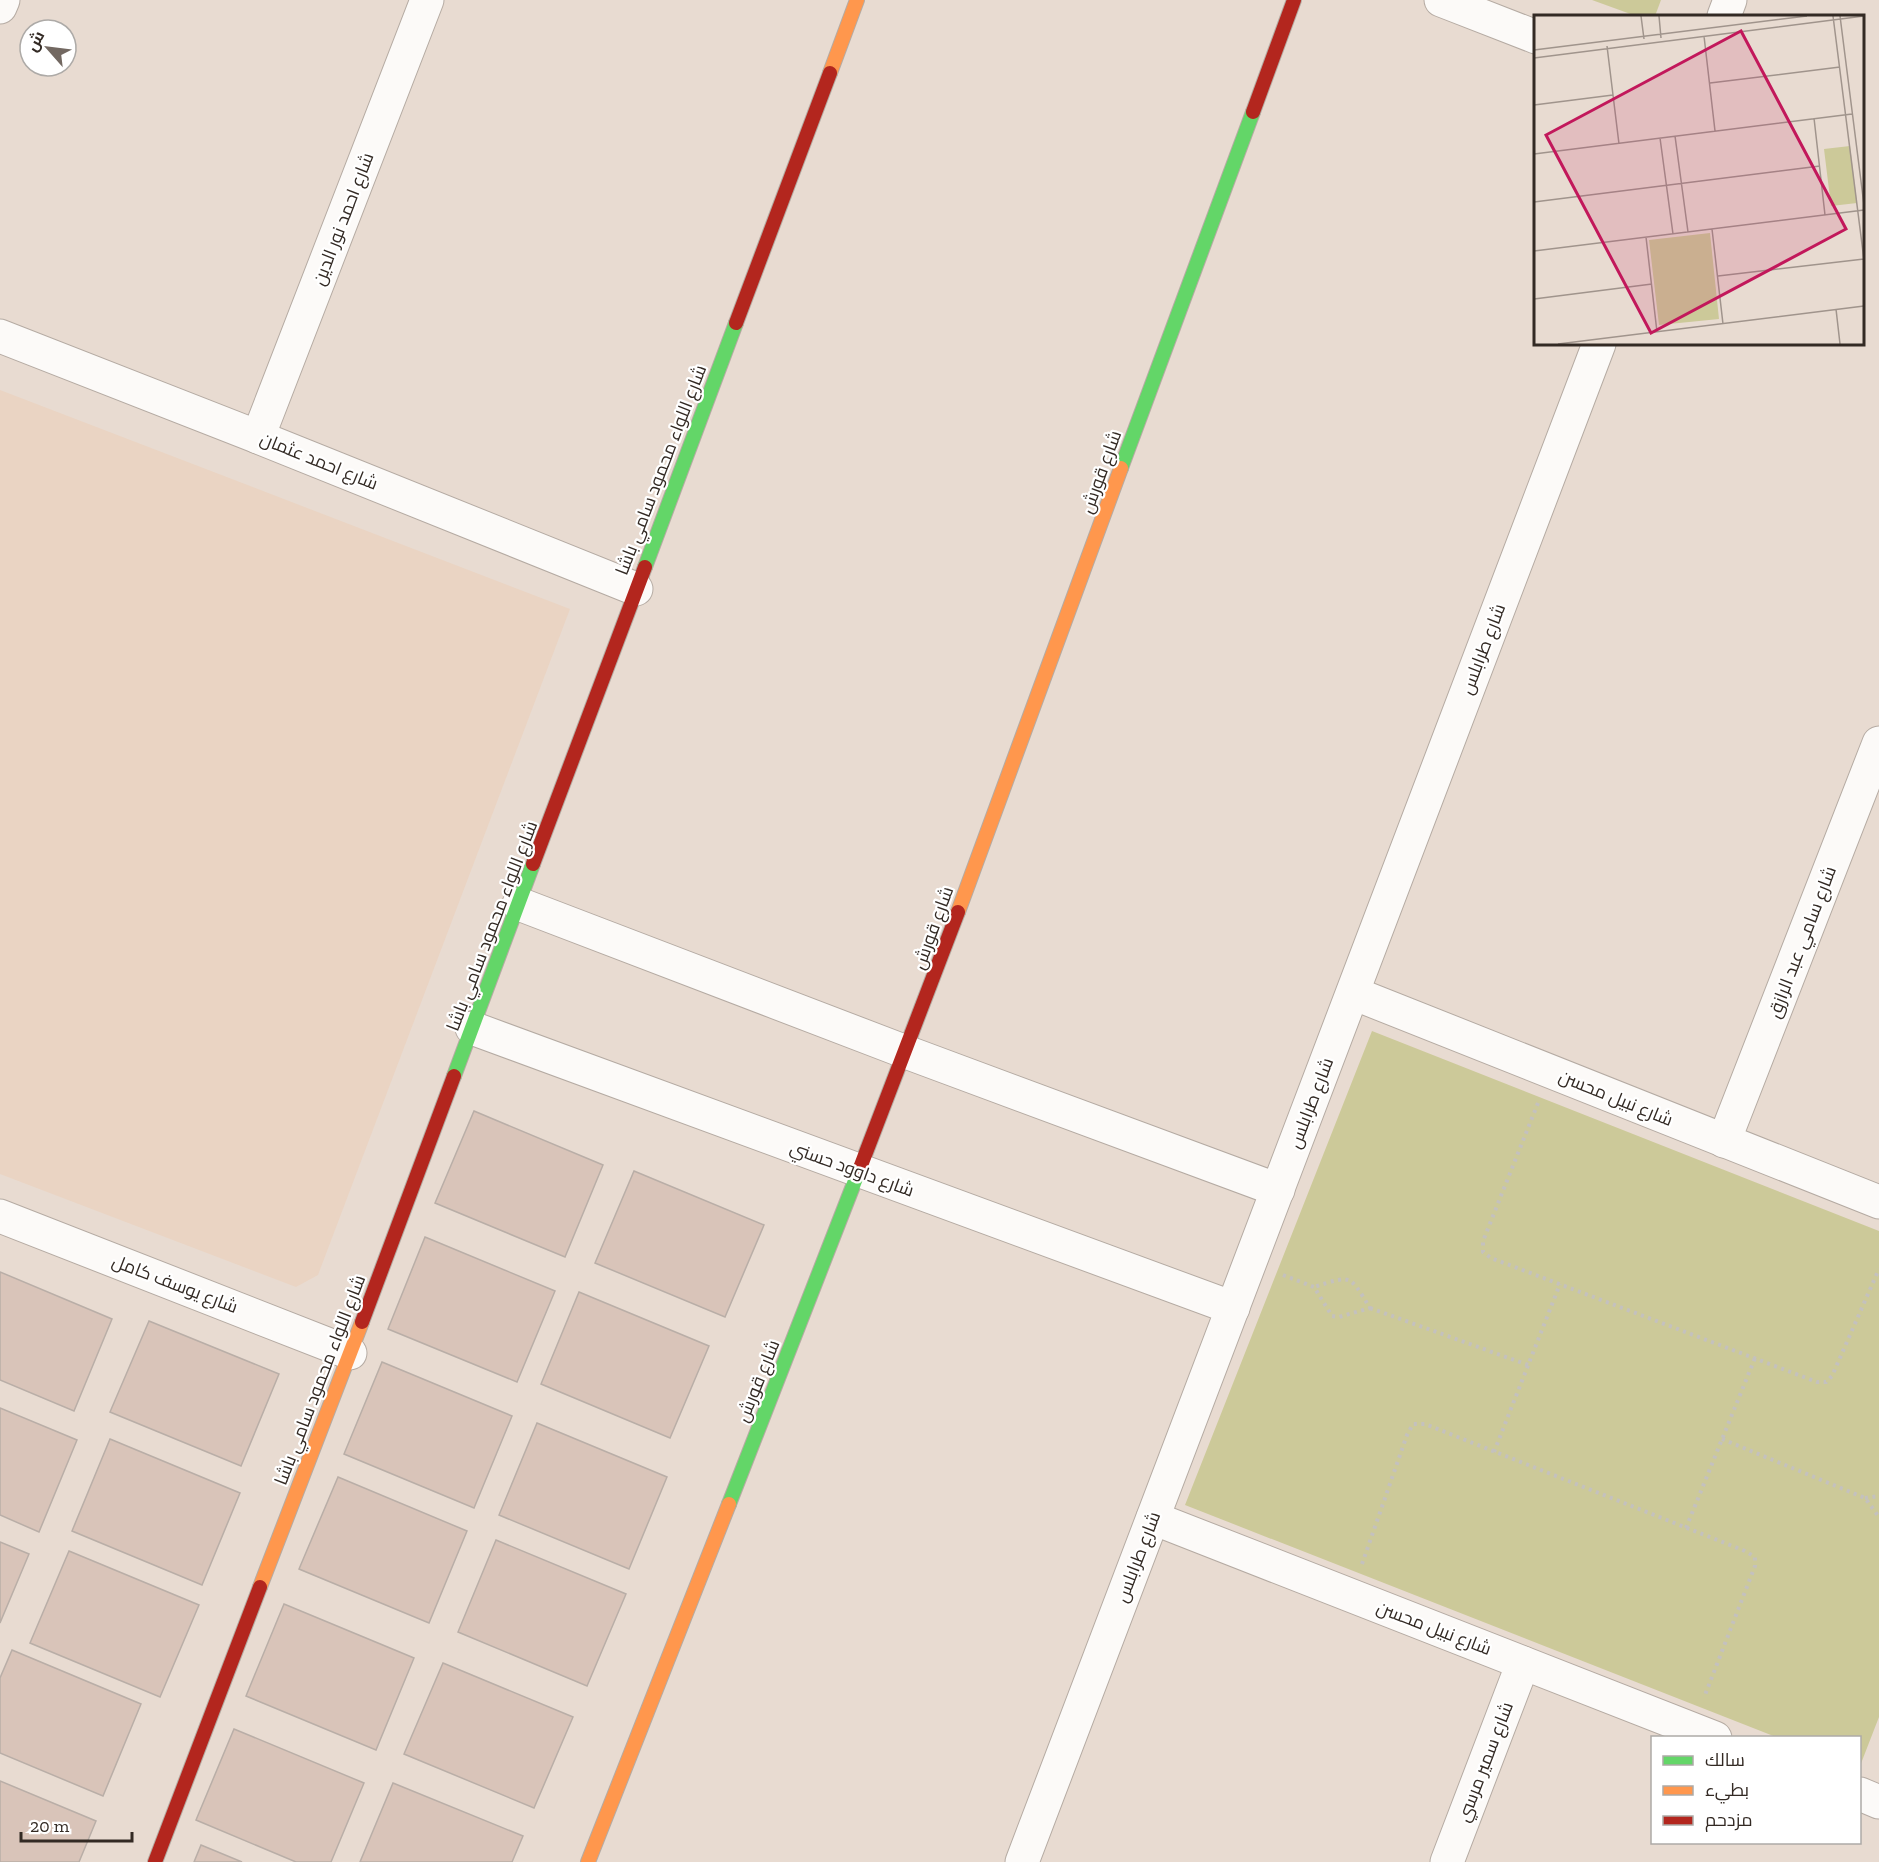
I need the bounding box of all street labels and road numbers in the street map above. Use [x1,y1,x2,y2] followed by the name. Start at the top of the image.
[308,149,379,289] street label: شارع احمد نور الدين
[611,362,714,579] street label: شارع اللواء محمود سامي باشا
[257,427,381,496] street label: شارع احمد عثمان
[1076,427,1127,517] street label: شارع قورش
[1456,601,1511,698] street label: شارع طرابلس
[442,818,545,1035] street label: شارع اللواء محمود سامي باشا
[1763,863,1844,1022] street label: شارع سامي عبد الرازق
[908,883,959,973] street label: شارع قورش
[1284,1055,1339,1152] street label: شارع طرابلس
[1555,1065,1676,1132] street label: شارع نبيل محسن
[786,1136,917,1204] street label: شارع داوود حسني
[109,1250,241,1319] street label: شارع يوسف كامل
[270,1272,373,1489] street label: شارع اللواء محمود سامي باشا
[732,1337,785,1426] street label: شارع قورش
[1111,1509,1166,1606] street label: شارع طرابلس
[1373,1596,1495,1661] street label: شارع نبيل محسن
[1452,1699,1520,1826] street label: شارع سمير مرسي

